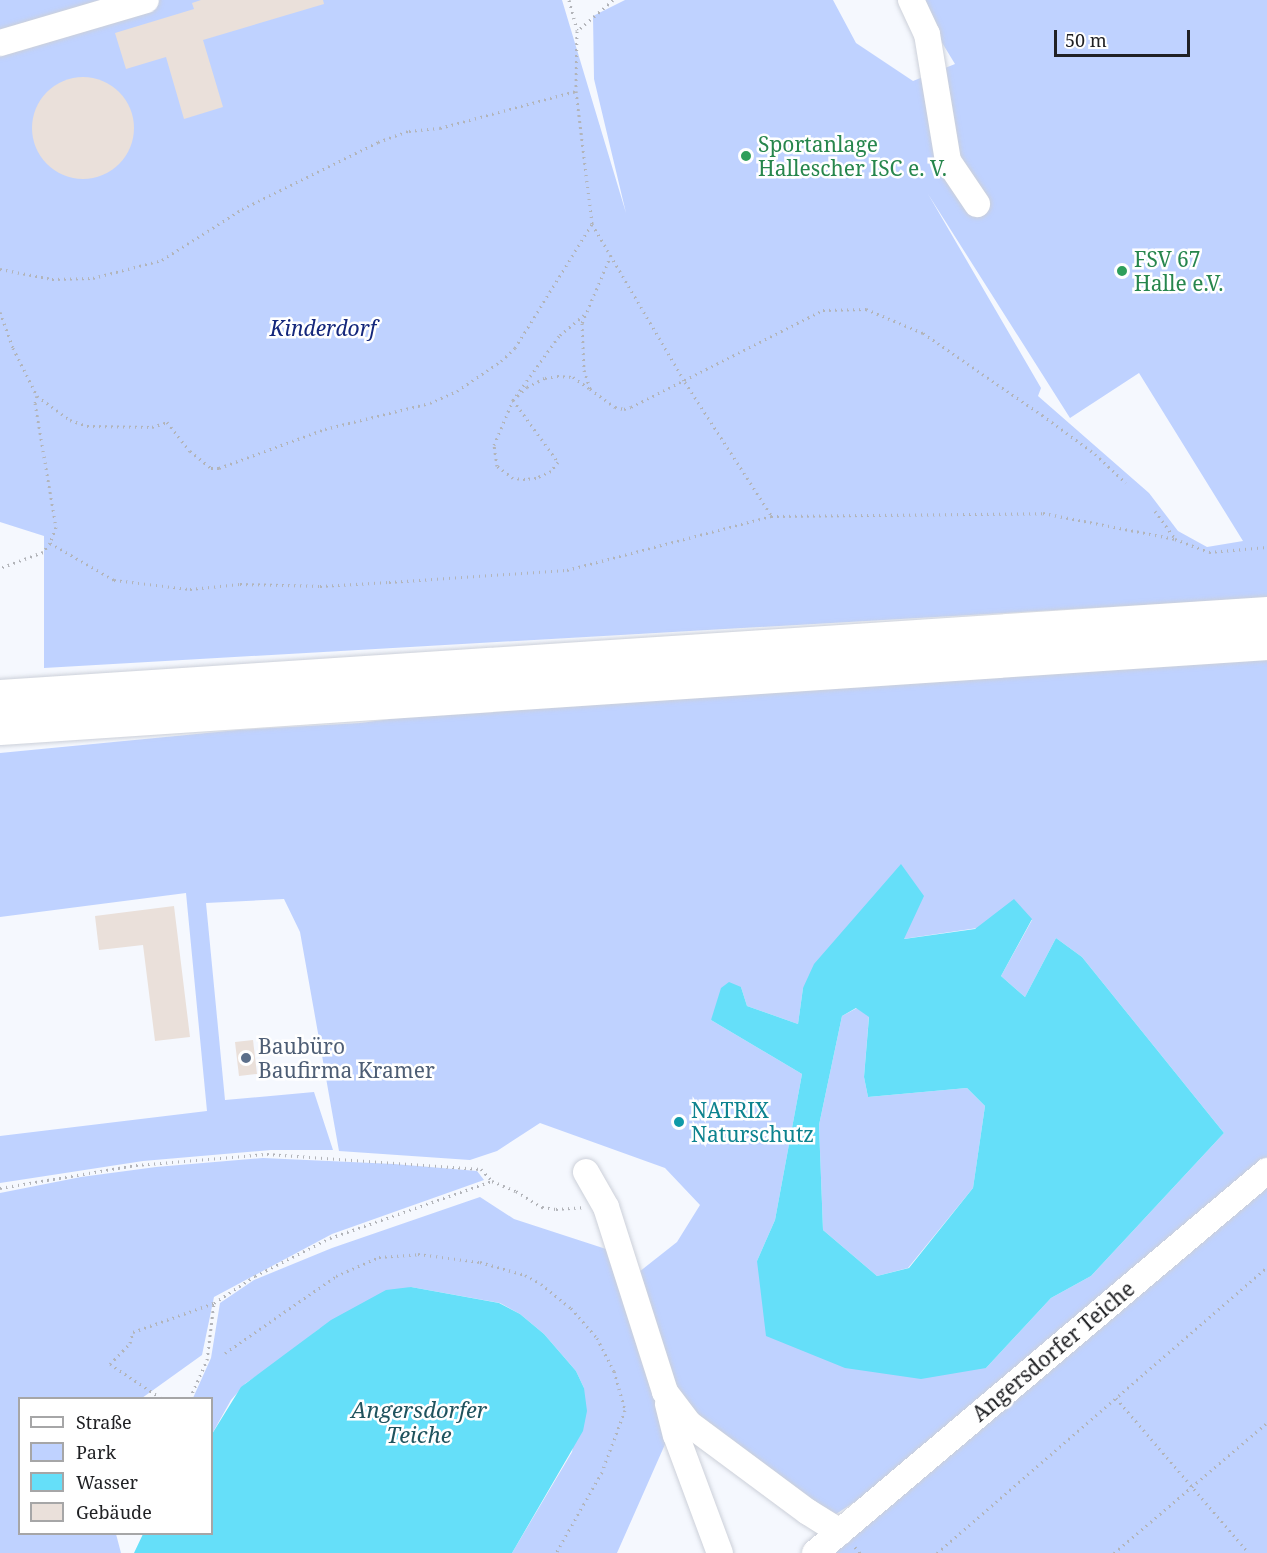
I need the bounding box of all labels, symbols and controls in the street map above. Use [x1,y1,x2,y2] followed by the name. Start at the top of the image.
[1057,18,1194,56] scale bar
[1065,28,1107,52] text: 50 m
[758,131,947,181] place label: Sportanlage Hallescher ISC e. V.
[739,149,753,163] marker: Sportanlage Hallescher ISC e. V.
[1134,246,1223,296] place label: FSV 67 Halle e.V.
[1115,264,1129,278] marker: FSV 67 Halle e.V.
[270,315,376,341] park label: Kinderdorf
[258,1033,435,1083] place label: Baubüro Baufirma Kramer
[239,1051,253,1065] marker: Baubüro Baufirma Kramer
[691,1097,814,1147] place label: NATRIX Naturschutz
[672,1115,686,1129] marker: NATRIX Naturschutz
[967,1276,1139,1426] street label: Angersdorfer Teiche
[351,1396,487,1448] water label: Angersdorfer Teiche
[18,1397,213,1535] legend
[76,1410,132,1434] text: Straße
[76,1440,116,1464] text: Park
[76,1470,138,1494] text: Wasser
[76,1500,152,1524] text: Gebäude

